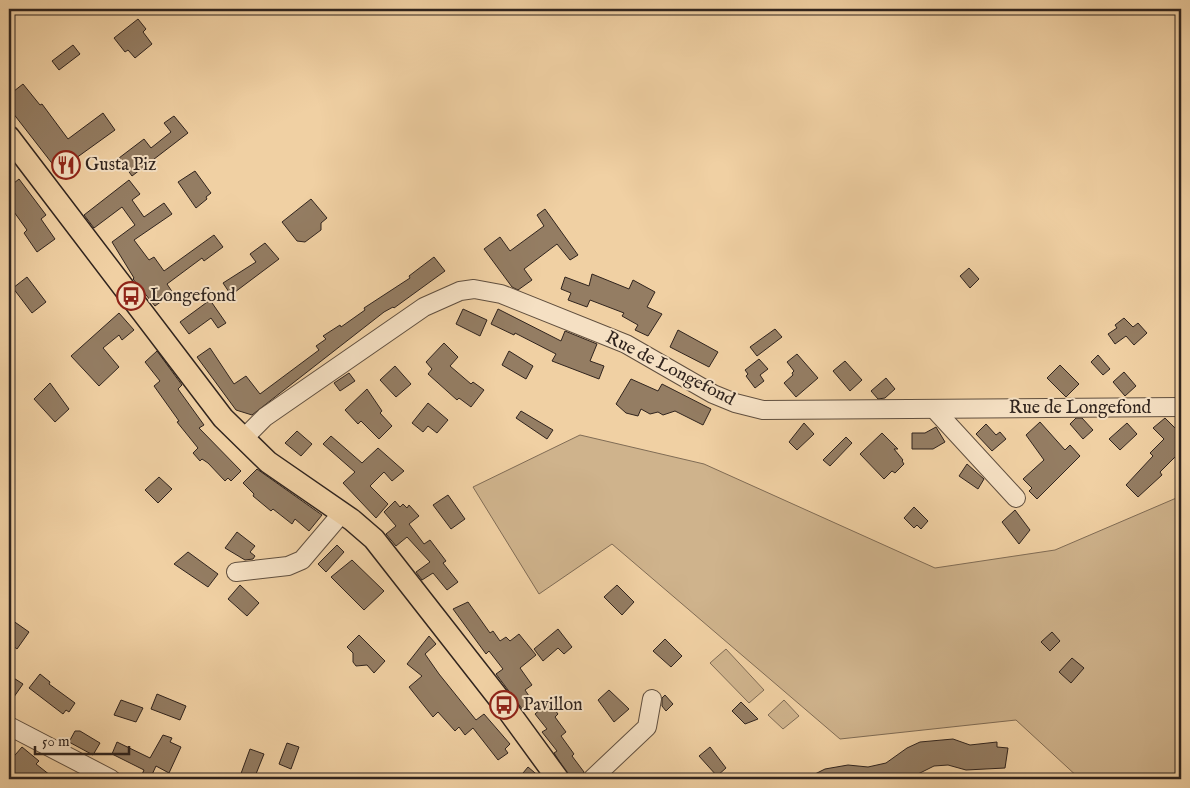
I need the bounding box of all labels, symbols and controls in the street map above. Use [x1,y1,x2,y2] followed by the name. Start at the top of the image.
[51,150,81,180] restaurant icon: Gusta Piz
[85,154,156,177] place label: Gusta Piz
[116,281,146,311] bus stop icon: Longefond
[150,285,236,308] place label: Longefond
[601,326,739,412] street label: Rue de Longefond
[1009,397,1152,420] street label: Rue de Longefond
[489,690,519,720] bus stop icon: Pavillon
[523,694,583,717] place label: Pavillon
[35,723,129,755] scale bar
[42,732,70,751] text: 50 m

